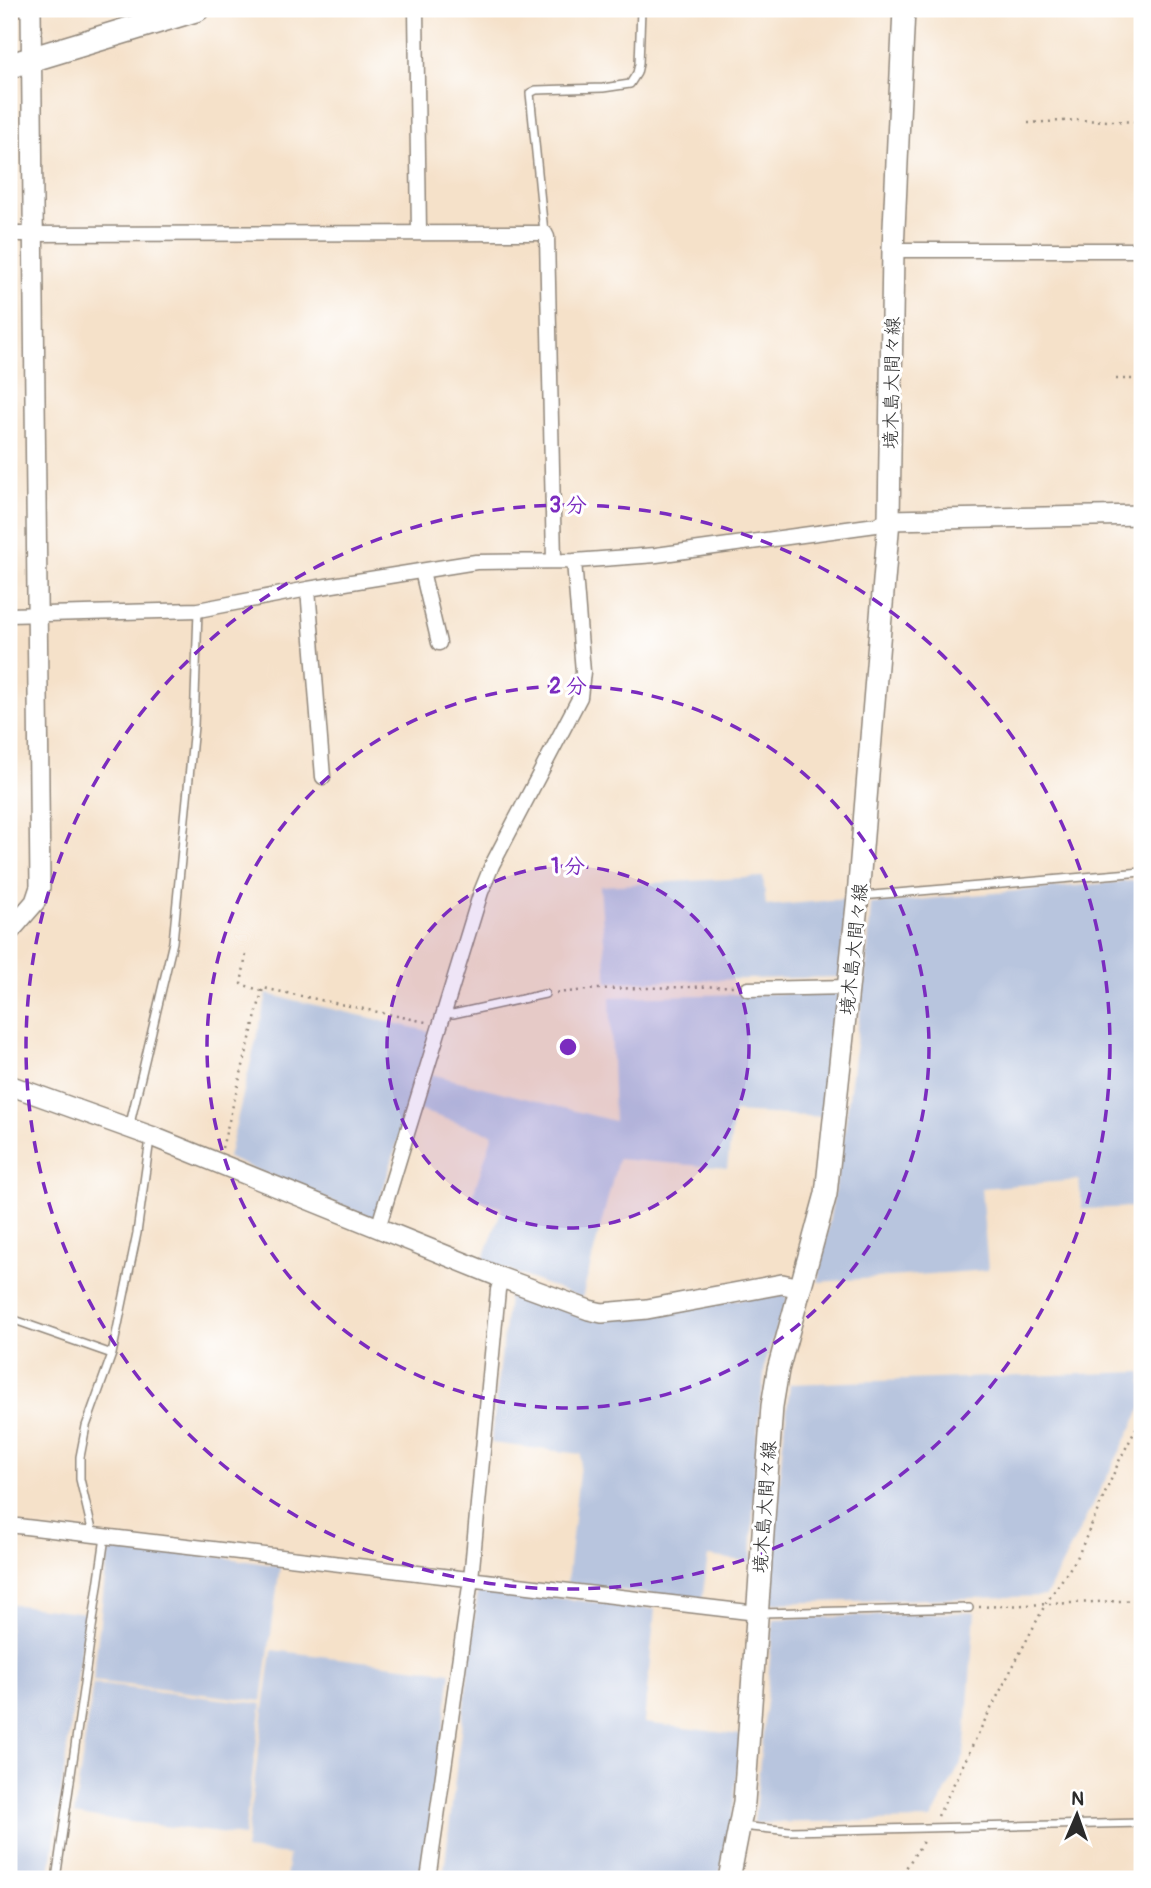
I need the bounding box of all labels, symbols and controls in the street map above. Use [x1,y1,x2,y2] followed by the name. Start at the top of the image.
[879,316,905,450] street label: 境木島大間々線
[549,492,587,519] text: 3 分
[549,673,587,700] text: 2 分
[551,853,585,880] text: 1 分
[835,882,873,1017] street label: 境木島大間々線
[556,1035,580,1059] centre of rings
[748,1440,782,1574] street label: 境木島大間々線
[1042,1780,1112,1850] north arrow
[1071,1787,1085,1811] text: N

